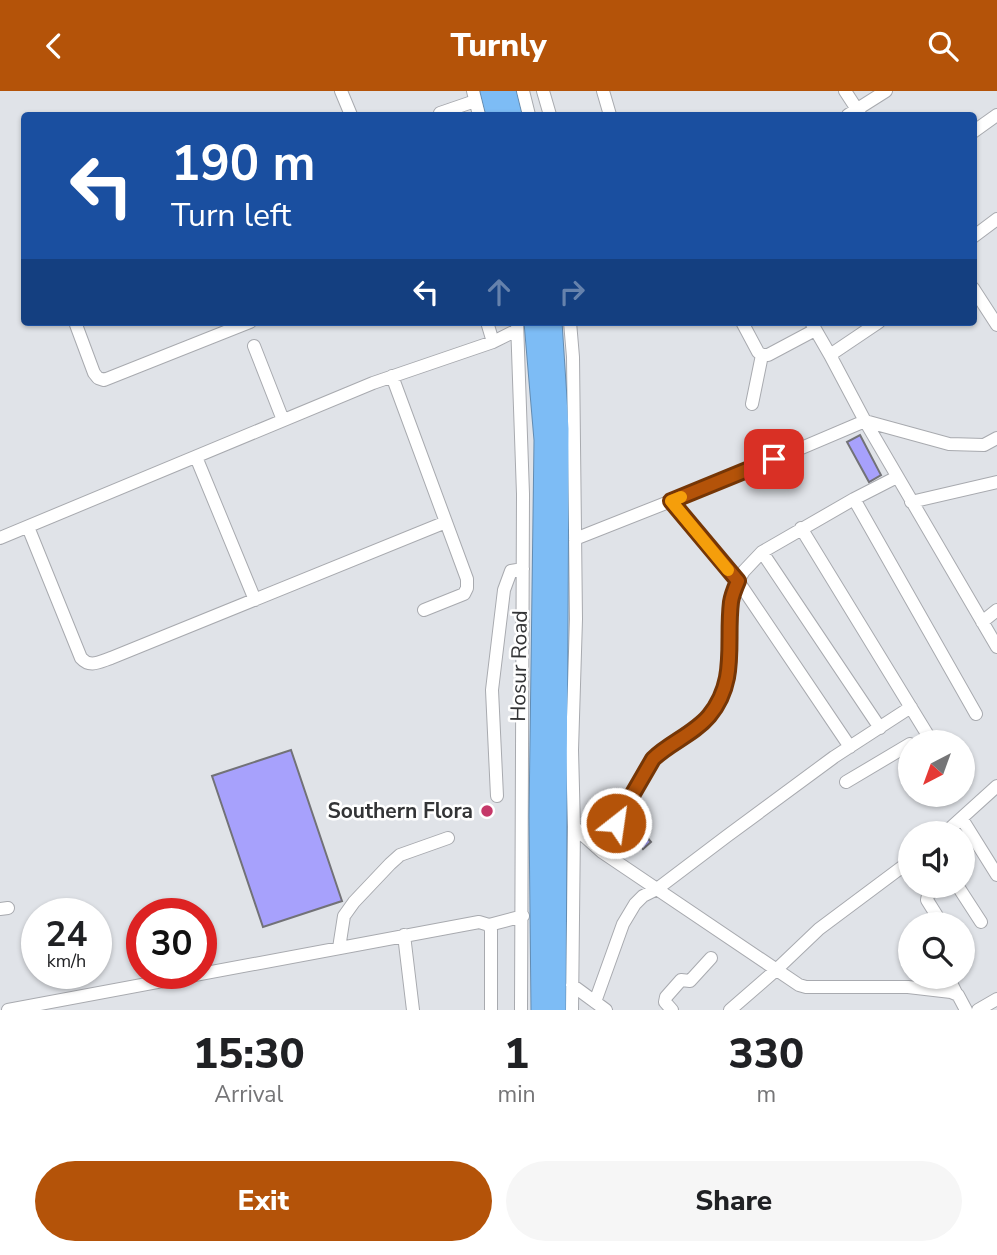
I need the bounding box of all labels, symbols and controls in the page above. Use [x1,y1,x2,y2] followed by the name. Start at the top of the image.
[450,24,547,67] text: Turnly
[35,27,73,65] icon: back
[924,27,962,65] icon: search
[171,130,315,197] text: 190 m
[56,140,147,231] icon: left
[171,194,291,237] text: Turn left
[407,273,445,311] icon: left
[480,273,518,311] icon: ahead
[553,273,591,311] icon: right
[744,429,804,489] pin
[755,440,793,478] icon: arrive
[504,610,534,722] street label: Hosur Road
[898,730,975,807] north arrow
[898,730,975,989] map controls
[579,786,653,860] position arrow
[327,797,473,825] place label: Southern Flora
[479,803,495,819] marker: Southern Flora
[898,821,975,898] button: sound
[126,898,217,989] speed limit sign: 30
[45,911,88,958] text: 24
[898,912,975,989] button: search
[47,949,86,973] text: km/h
[193,1026,305,1083] text: 15:30
[504,1026,529,1083] text: 1
[729,1026,804,1083] text: 330
[214,1079,283,1110] text: Arrival
[498,1079,536,1110] text: min
[756,1079,776,1110] text: m
[35,1161,492,1241] button: Exit
[506,1161,962,1241] button: Share

